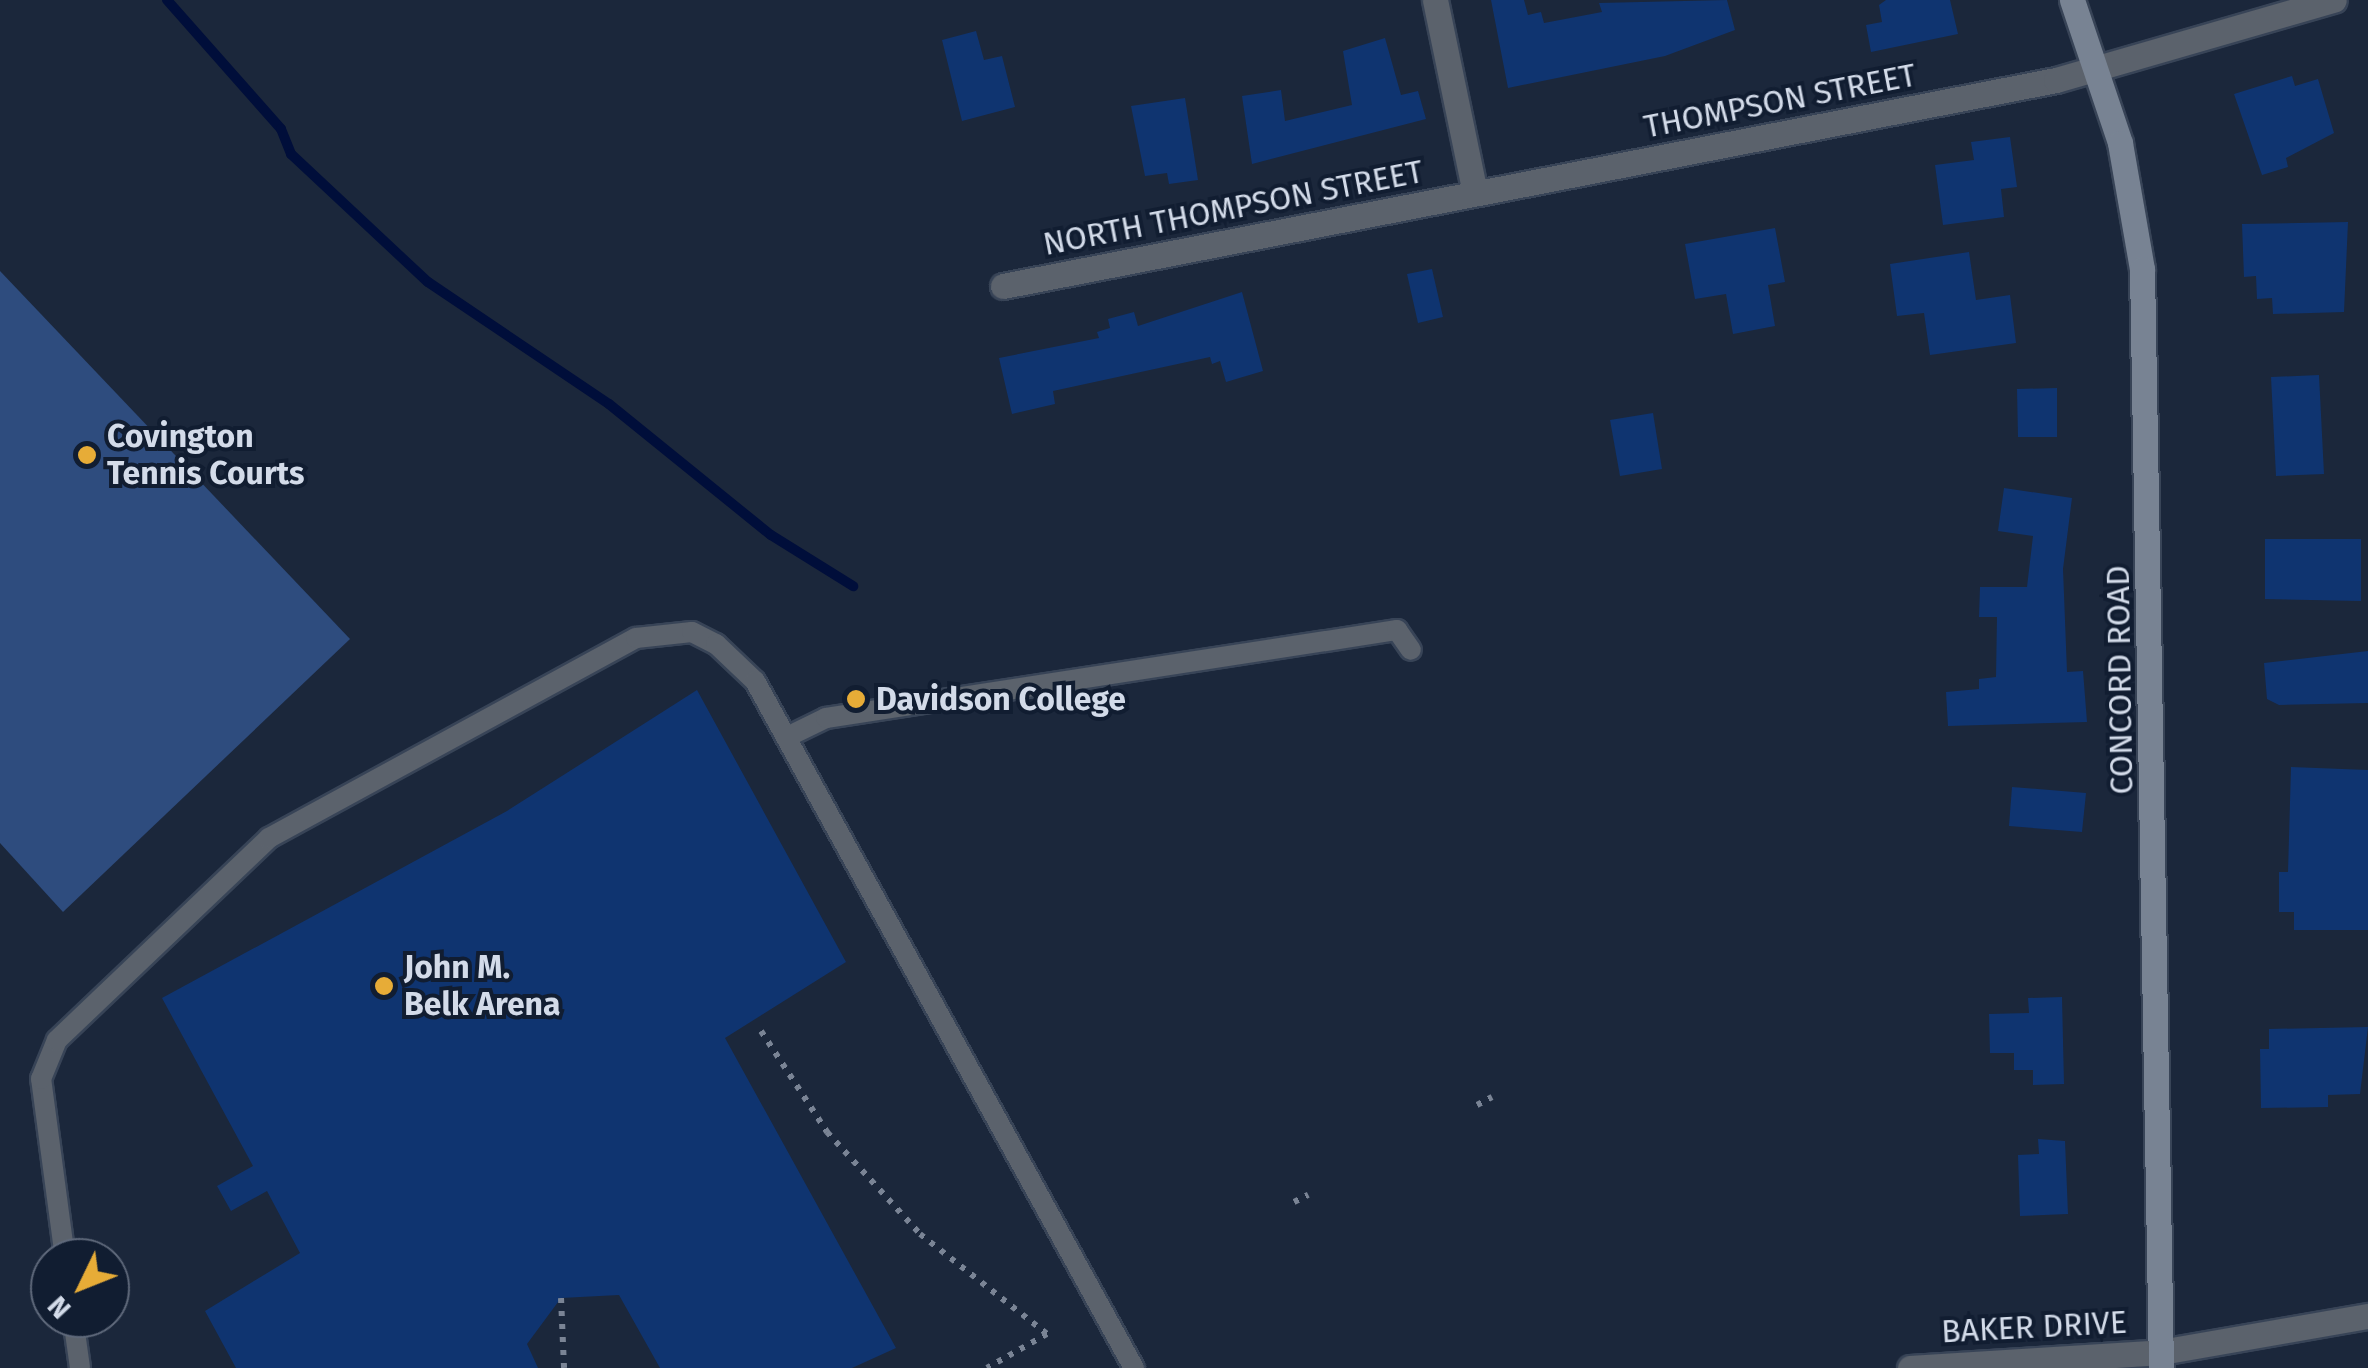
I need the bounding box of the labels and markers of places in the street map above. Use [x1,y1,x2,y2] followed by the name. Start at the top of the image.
[107,418,305,493] place label: Covington Tennis Courts
[76,444,98,466] marker: Covington Tennis Courts
[876,680,1126,718] place label: Davidson College
[845,688,867,710] marker: Davidson College
[404,949,561,1024] place label: John M. Belk Arena
[373,975,395,997] marker: John M. Belk Arena

